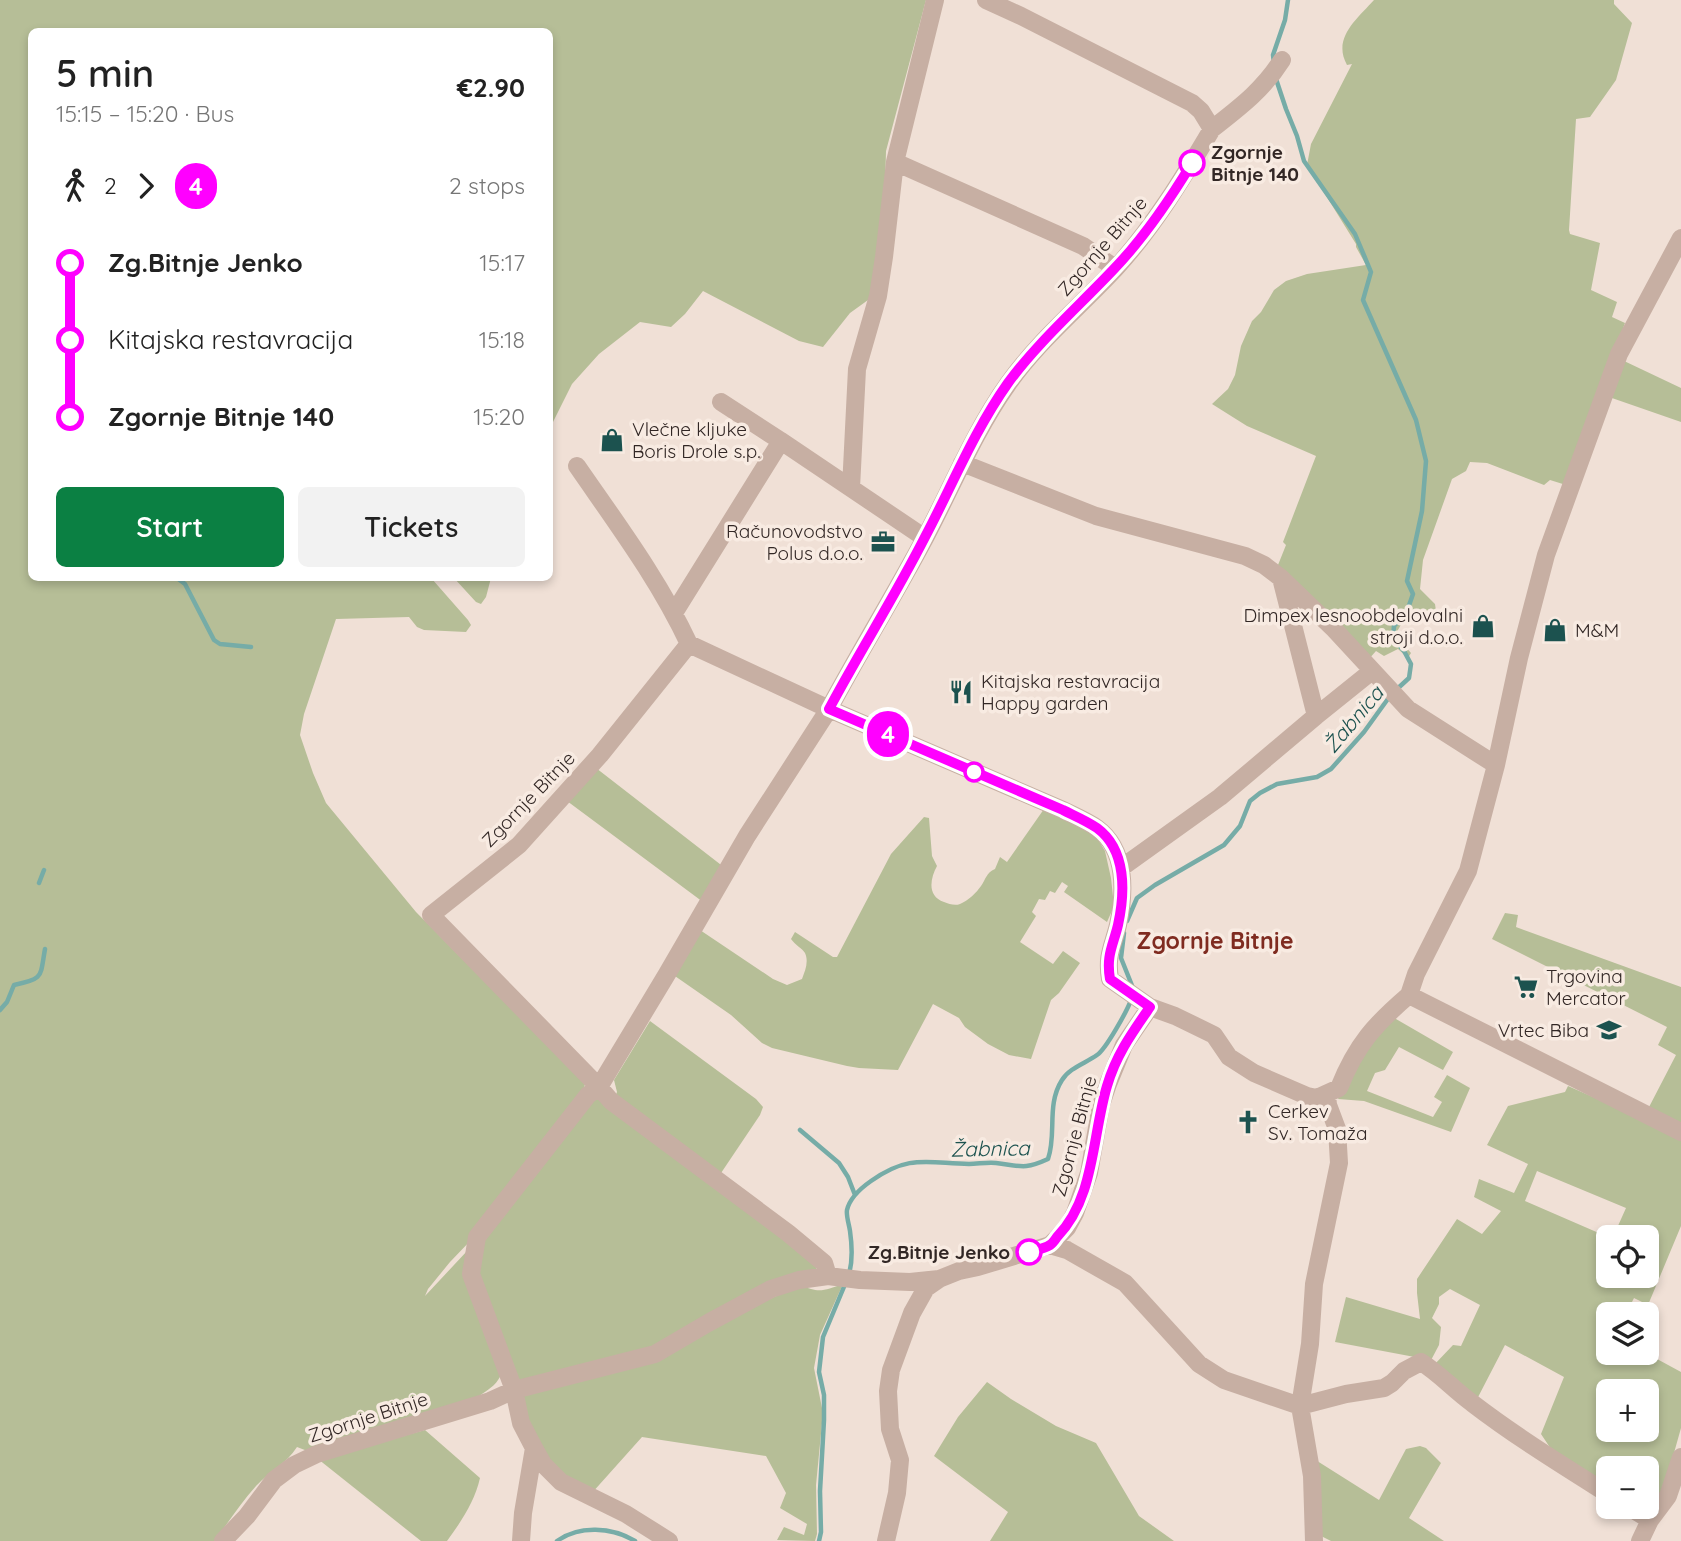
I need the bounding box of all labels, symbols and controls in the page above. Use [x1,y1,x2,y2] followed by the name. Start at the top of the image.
[56,49,154,97] text: 5 min
[457,71,525,104] text: €2.90
[56,99,234,128] text: 15:15 – 15:20 · Bus
[1211,140,1299,186] place label: Zgornje Bitnje 140
[1179,150,1205,176] marker: Zgornje Bitnje 140
[56,167,94,205] icon: walk
[127,167,165,205] icon: forward
[104,171,117,200] text: 2
[189,171,203,201] text: 4
[449,171,525,200] text: 2 stops
[1052,191,1152,301] street label: Zgornje Bitnje
[108,246,303,279] text: Zg.Bitnje Jenko
[479,248,525,277] text: 15:17
[108,323,353,356] text: Kitajska restavracija
[479,325,525,354] text: 15:18
[108,400,334,433] text: Zgornje Bitnje 140
[473,402,525,431] text: 15:20
[632,417,761,463] place label: Vlečne kljuke Boris Drole s.p.
[598,426,626,454] shop icon: Vlečne kljuke Boris Drole s.p.
[56,487,284,567] button: Start
[298,487,525,567] button: Tickets
[726,519,863,565] place label: Računovodstvo Polus d.o.o.
[869,528,897,556] office icon: Računovodstvo Polus d.o.o.
[1243,603,1463,649] place label: Dimpex lesnoobdelovalni stroji d.o.o.
[1469,612,1497,640] shop icon: Dimpex lesnoobdelovalni stroji d.o.o.
[1541,616,1569,644] shop icon: M&M
[1575,618,1619,642] place label: M&M
[981,669,1160,715] place label: Kitajska restavracija Happy garden
[947,678,975,706] restaurant icon: Kitajska restavracija Happy garden
[1318,679,1389,758] water label: Žabnica
[865,711,911,757] line badge: 4
[881,719,895,749] text: 4
[476,746,580,852] street label: Zgornje Bitnje
[964,762,984,782] unlabelled marker
[1137,926,1294,955] district label: Zgornje Bitnje
[1546,964,1627,1010] place label: Trgovina Mercator
[1512,973,1540,1001] supermarket icon: Trgovina Mercator
[1595,1016,1623,1044] school or university icon: Vrtec Biba
[1498,1018,1589,1042] place label: Vrtec Biba
[1046,1073,1102,1199] street label: Zgornje Bitnje
[1268,1099,1367,1145] place label: Cerkev Sv. Tomaža
[1234,1108,1262,1136] church icon: Cerkev Sv. Tomaža
[950,1134,1031,1162] water label: Žabnica
[1596,1225,1659,1519] map controls
[1596,1225,1659,1288] button: locate
[1016,1239,1042,1265] marker: Zg.Bitnje Jenko
[868,1240,1010,1264] place label: Zg.Bitnje Jenko
[1596,1302,1659,1365] button: layers
[1596,1379,1659,1442] button: +
[305,1386,431,1448] street label: Zgornje Bitnje
[1596,1456,1659,1519] button: −

